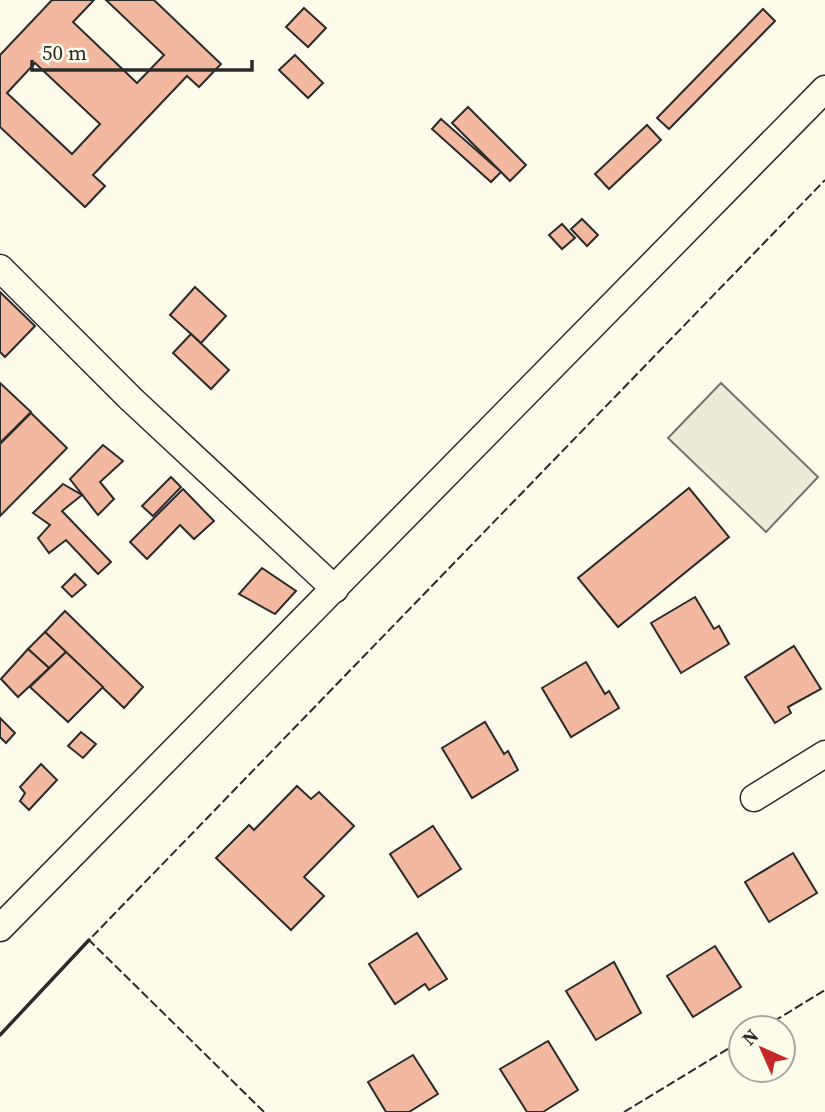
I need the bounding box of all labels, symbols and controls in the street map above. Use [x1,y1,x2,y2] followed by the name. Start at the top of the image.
[32,28,252,72] scale bar
[42,38,87,67] text: 50 m
[727,1014,797,1084] north arrow
[736,1023,764,1051] text: N

